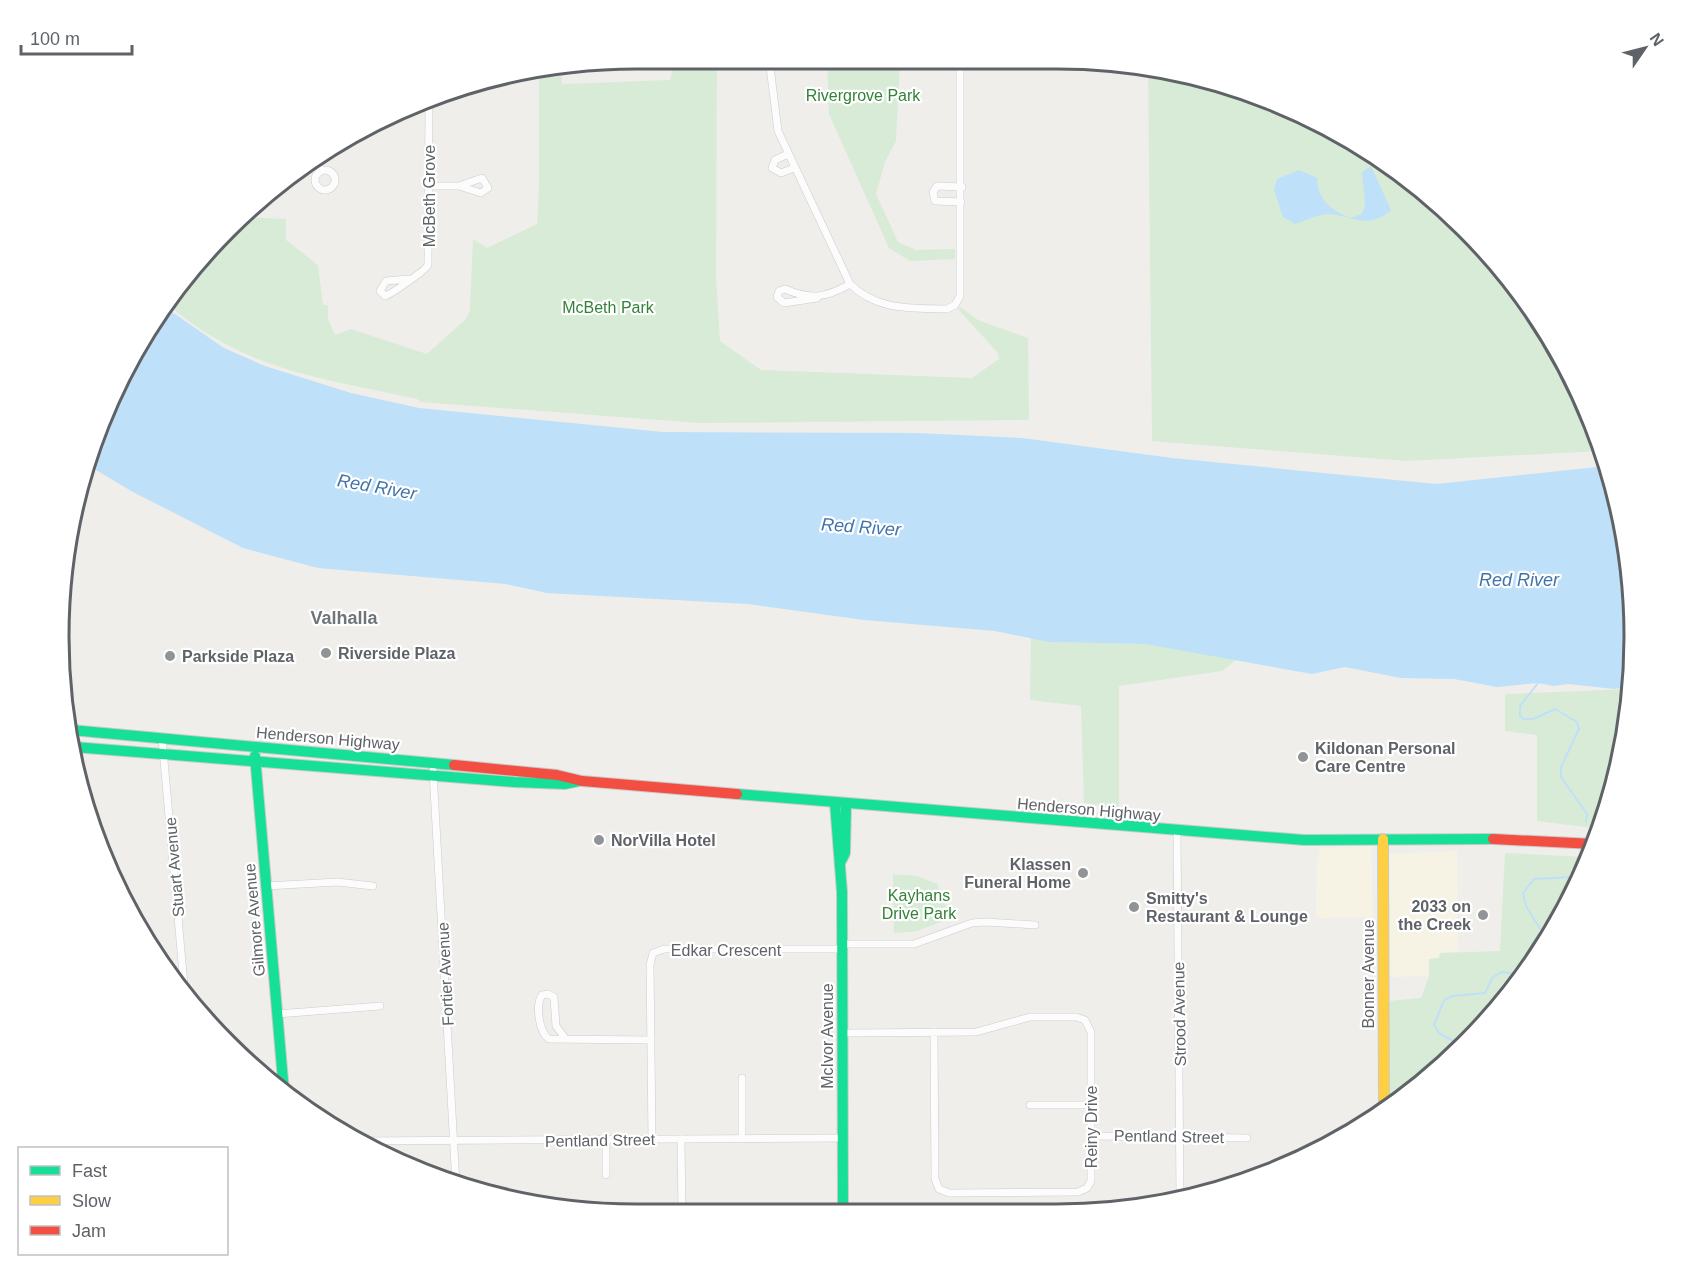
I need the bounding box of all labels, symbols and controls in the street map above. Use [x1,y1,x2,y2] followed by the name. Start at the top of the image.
[21,18,132,56] scale bar
[1615,18,1675,78] north arrow
[30,29,80,49] text: 100 m
[1647,30,1667,49] text: N
[806,87,921,104] park label: Rivergrove Park
[421,145,438,247] street label: McBeth Grove
[562,299,655,316] park label: McBeth Park
[336,470,419,504] water label: Red River
[820,514,903,540] water label: Red River
[1479,570,1560,590] water label: Red River
[310,608,379,628] district label: Valhalla
[338,645,456,662] place label: Riverside Plaza
[319,646,333,660] marker: Riverside Plaza
[182,648,294,665] place label: Parkside Plaza
[163,649,177,663] marker: Parkside Plaza
[255,724,400,753] street label: Henderson Highway
[1315,740,1455,775] place label: Kildonan Personal Care Centre
[1296,750,1310,764] marker: Kildonan Personal Care Centre
[1016,795,1161,824] street label: Henderson Highway
[162,816,187,918] street label: Stuart Avenue
[611,832,716,849] place label: NorVilla Hotel
[592,833,606,847] marker: NorVilla Hotel
[964,856,1071,891] place label: Klassen Funeral Home
[241,863,268,977] street label: Gilmore Avenue
[1076,866,1090,880] marker: Klassen Funeral Home
[882,887,957,922] park label: Kayhans Drive Park
[1146,890,1308,925] place label: Smitty's Restaurant & Lounge
[1398,898,1471,933] place label: 2033 on the Creek
[1127,900,1141,914] marker: Smitty's Restaurant & Lounge
[1476,908,1490,922] marker: 2033 on the Creek
[1360,919,1377,1029] street label: Bonner Avenue
[434,922,457,1026] street label: Fortier Avenue
[671,942,782,959] street label: Edkar Crescent
[1170,961,1189,1066] street label: Strood Avenue
[819,983,836,1089] street label: McIvor Avenue
[1083,1086,1100,1168] street label: Reiny Drive
[1114,1127,1225,1146] street label: Pentland Street
[545,1131,656,1150] street label: Pentland Street
[18,1147,228,1255] legend
[72,1161,107,1181] text: Fast
[72,1191,112,1211] text: Slow
[72,1221,106,1241] text: Jam

